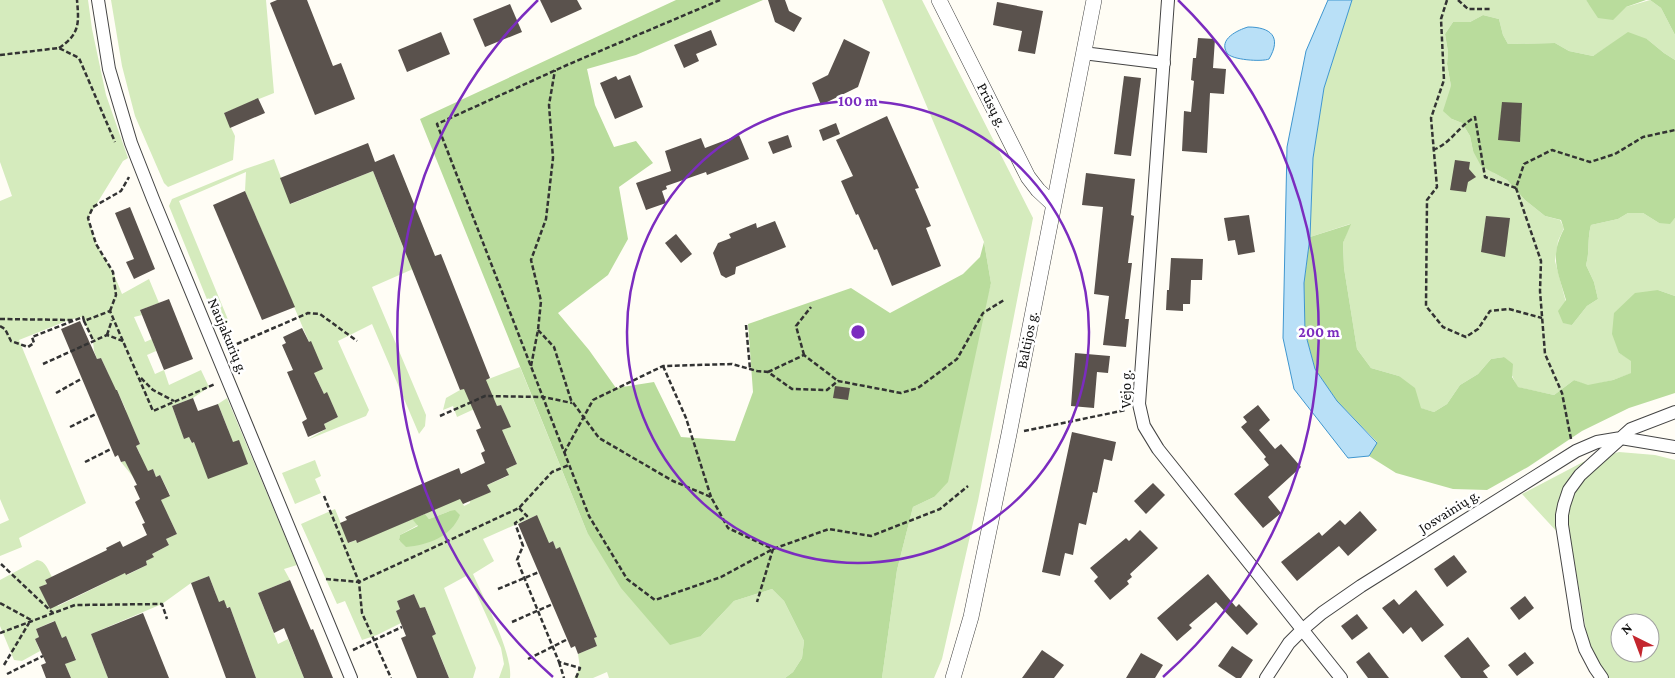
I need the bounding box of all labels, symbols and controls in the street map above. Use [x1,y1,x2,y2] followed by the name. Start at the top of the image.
[973,80,1010,130] street label: Prūsų g.
[838,93,878,109] text: 100 m
[204,296,251,377] street label: Naujakurių g.
[1014,310,1041,370] street label: Baltijos g.
[849,323,867,341] centre of rings
[1298,324,1340,340] text: 200 m
[1118,370,1135,408] street label: Vėjo g.
[1414,486,1483,538] street label: Josvainių g.
[1610,613,1660,663] north arrow
[1617,619,1636,637] text: N

